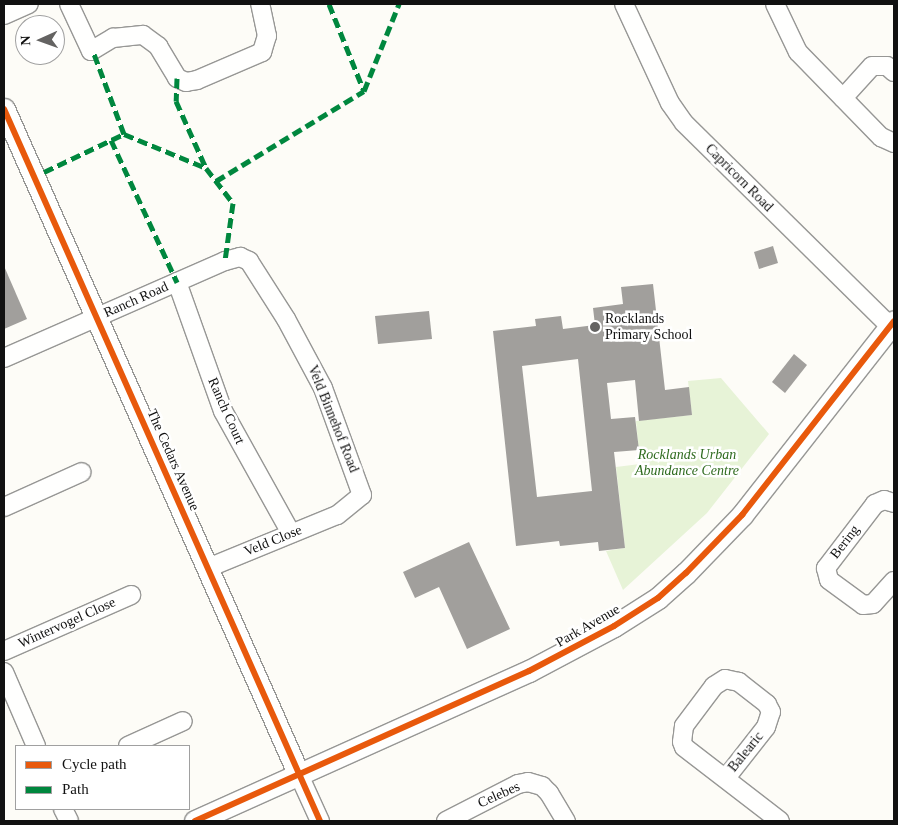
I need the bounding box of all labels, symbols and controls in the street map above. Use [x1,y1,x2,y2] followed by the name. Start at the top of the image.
[15,15,65,65] north arrow
[18,35,33,46] text: N
[702,141,776,215] street label: Capricorn Road
[101,278,171,322] street label: Ranch Road
[605,311,692,344] place label: Rocklands Primary School
[589,321,601,333] marker: Rocklands Primary School
[304,363,362,475] street label: Veld Binnehof Road
[204,375,248,447] street label: Ranch Court
[143,406,203,514] street label: The Cedars Avenue
[635,447,739,480] park label: Rocklands Urban Abundance Centre
[242,522,304,560] street label: Veld Close
[827,522,863,562] street label: Bering
[16,594,118,652] street label: Wintervogel Close
[553,601,623,651] street label: Park Avenue
[725,729,767,775] street label: Balearic
[15,745,190,810] legend
[62,756,127,772] text: Cycle path
[475,778,523,812] street label: Celebes
[62,781,89,797] text: Path

